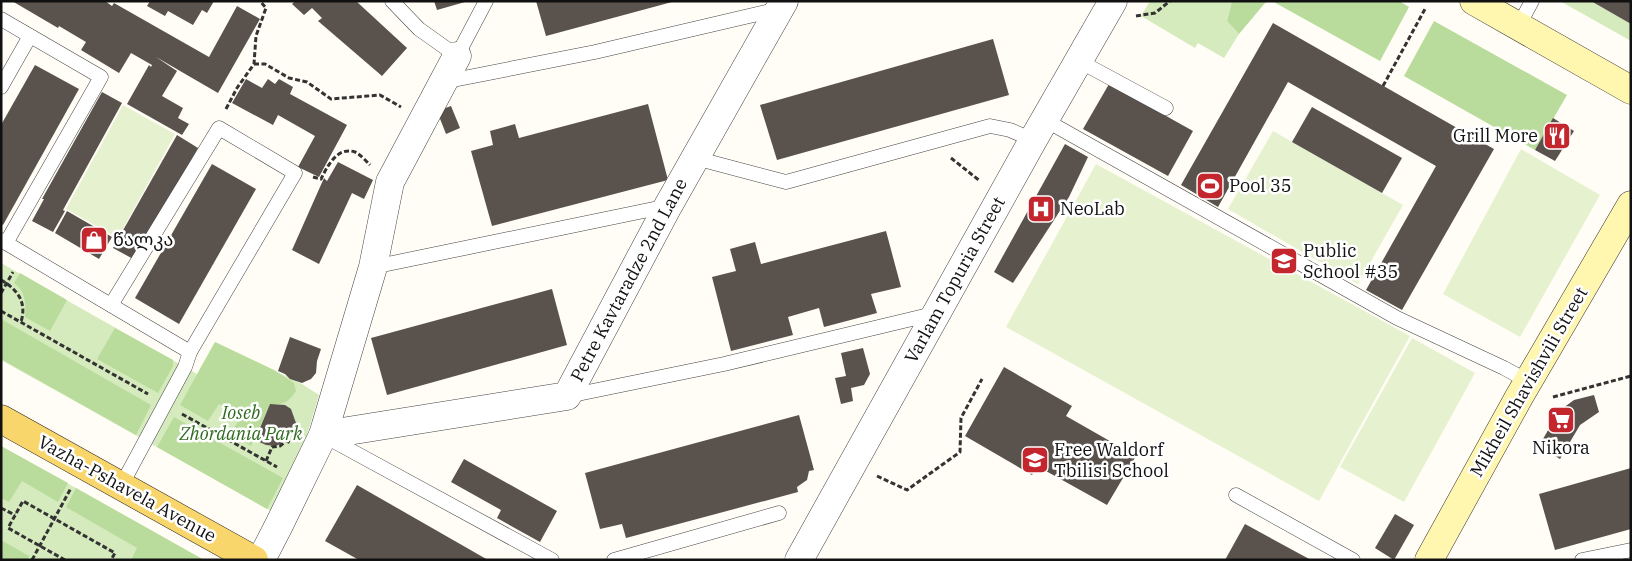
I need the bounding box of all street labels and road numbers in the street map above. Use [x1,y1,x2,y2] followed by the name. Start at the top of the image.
[565,174,692,385] street label: Petre Kavtaradze 2nd Lane
[899,193,1010,367] street label: Varlam Topuria Street
[1465,283,1592,481] street label: Mikheil Shavishvili Street
[34,430,220,547] street label: Vazha-Pshavela Avenue

